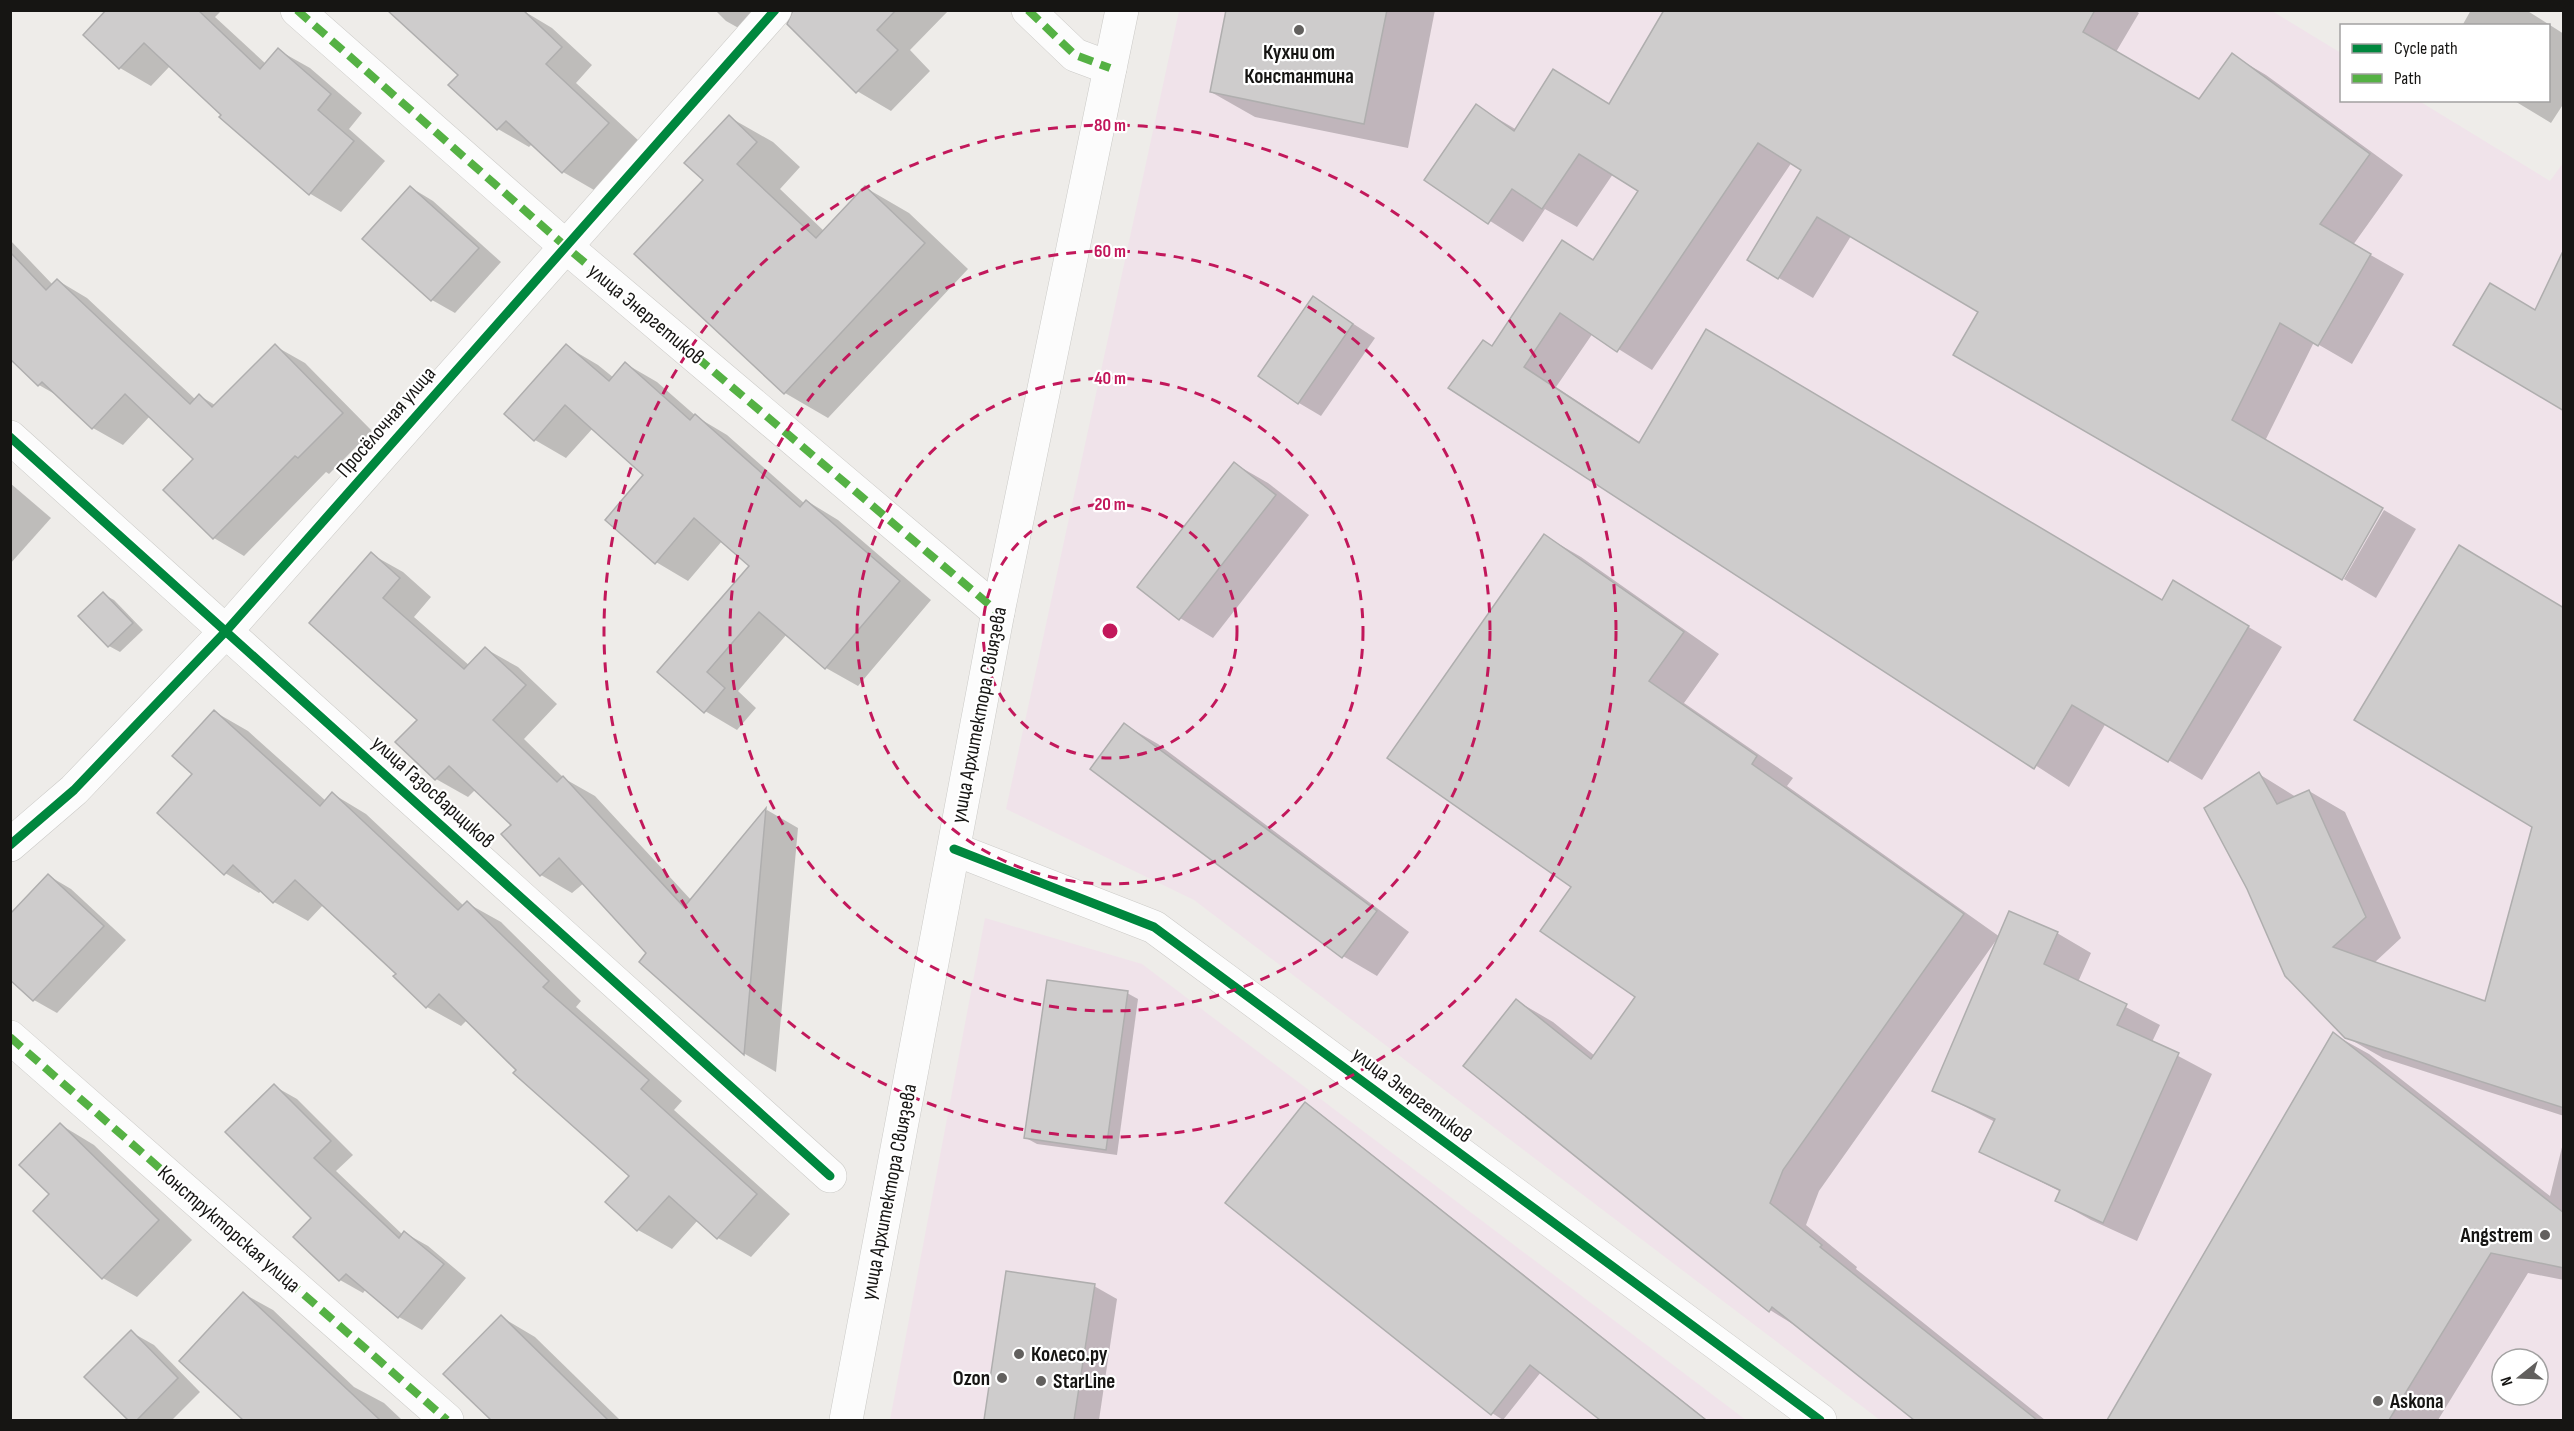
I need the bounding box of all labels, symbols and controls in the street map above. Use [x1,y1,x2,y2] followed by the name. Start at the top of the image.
[1292,23,1306,37] marker: Кухни от Константина
[2340,24,2550,102] legend
[2394,38,2458,59] text: Cycle path
[1244,40,1354,89] place label: Кухни от Константина
[2394,68,2422,89] text: Path
[1094,115,1126,136] text: 80 m
[1094,241,1126,262] text: 60 m
[583,258,709,370] street label: улица Энергетиков
[331,361,441,483] street label: Просёлочная улица
[1094,368,1126,389] text: 40 m
[1094,494,1126,515] text: 20 m
[946,605,1012,825] street label: улица Архитектора Свиязева
[1100,621,1120,641] centre of rings
[367,730,499,854] street label: улица Газосварщиков
[1347,1042,1477,1148] street label: улица Энергетиков
[856,1082,922,1302] street label: улица Архитектора Свиязева
[153,1160,305,1298] street label: Конструкторская улица
[2459,1223,2533,1248] place label: Angstrem
[2538,1228,2552,1242] marker: Angstrem
[1031,1342,1108,1367] place label: Колесо.ру
[1012,1347,1026,1361] marker: Колесо.ру
[2490,1347,2550,1407] north arrow
[953,1366,990,1391] place label: Ozon
[1053,1369,1115,1394] place label: StarLine
[995,1371,1009,1385] marker: Ozon
[1034,1374,1048,1388] marker: StarLine
[2497,1374,2518,1388] text: N
[2389,1389,2444,1414] place label: Askona
[2371,1394,2385,1408] marker: Askona

